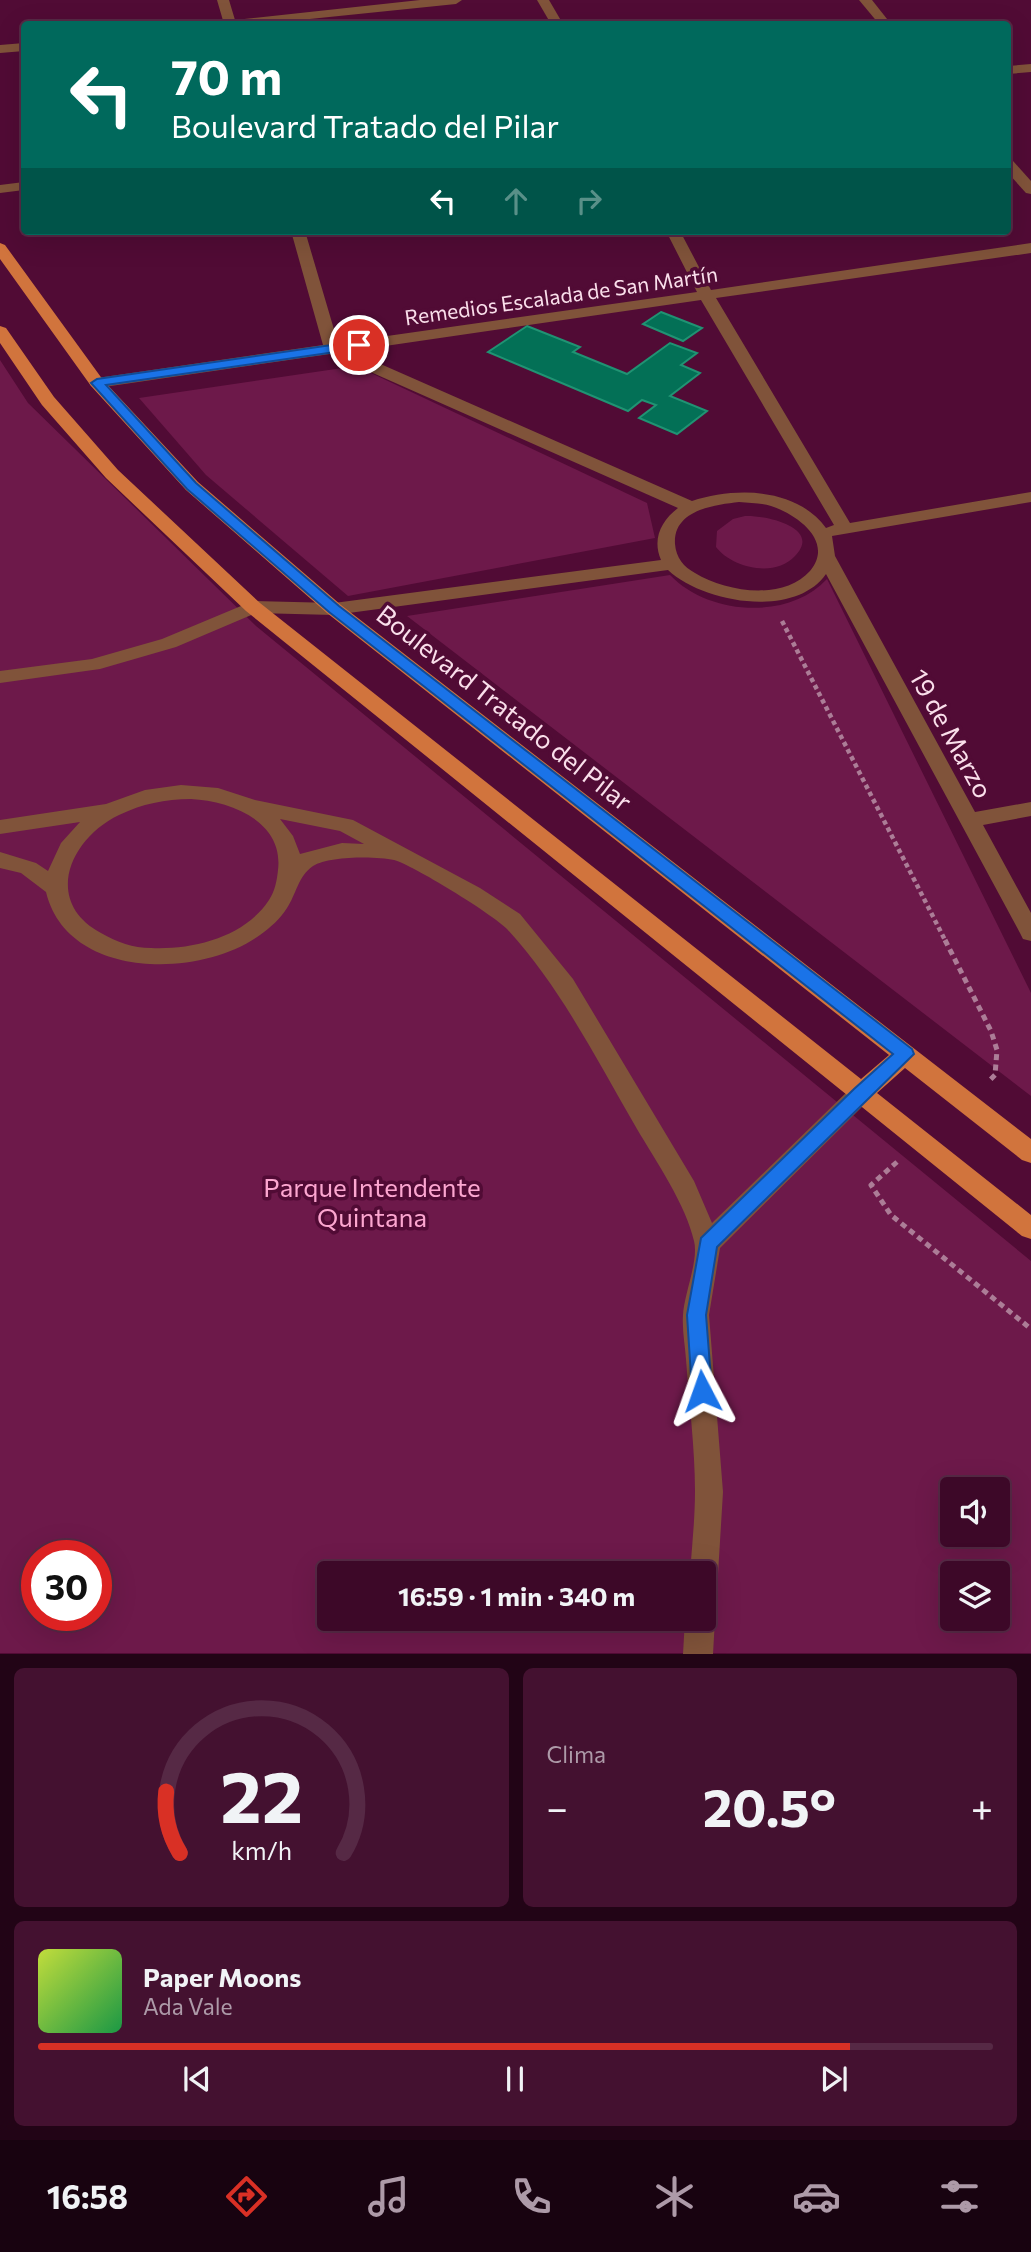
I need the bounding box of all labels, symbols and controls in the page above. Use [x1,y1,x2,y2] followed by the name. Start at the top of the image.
[171,45,282,105] text: 70 m
[56,49,147,140] icon: left
[171,105,559,145] text: Boulevard Tratado del Pilar
[424,182,462,220] icon: left
[497,182,535,220] icon: ahead
[570,182,608,220] icon: right
[403,261,719,329] street label: Remedios Escalada de San Martín
[329,315,389,375] pin
[340,326,378,364] icon: arrive
[371,598,639,816] street label: Boulevard Tratado del Pilar
[904,663,1000,803] street label: 19 de Marzo
[263,1171,481,1232] park label: Parque Intendente Quintana
[665,1354,739,1428] position arrow
[940,1477,1010,1631] map controls
[940,1477,1010,1547] button: sound
[21,1540,112,1631] speed limit sign: 30
[940,1561,1010,1631] button: layers
[398,1580,635,1611] text: 16:59 · 1 min · 340 m
[547,1740,606,1768] text: Clima
[220,1750,303,1839] text: 22
[703,1774,836,1838] text: 20.5°
[547,1783,568,1830] text: −
[971,1783,993,1830] text: +
[231,1835,292,1865] text: km/h
[143,1961,301,1992] text: Paper Moons
[143,1992,233,2020] text: Ada Vale
[178,2060,216,2098] icon: previous
[496,2060,534,2098] icon: pause
[815,2060,853,2098] icon: next
[222,2172,271,2221] icon: directions
[364,2172,413,2221] icon: music
[507,2172,556,2221] icon: phone
[650,2172,699,2221] icon: climate
[792,2172,841,2221] icon: car
[935,2172,984,2221] icon: filters
[47,2176,128,2216] text: 16:58

